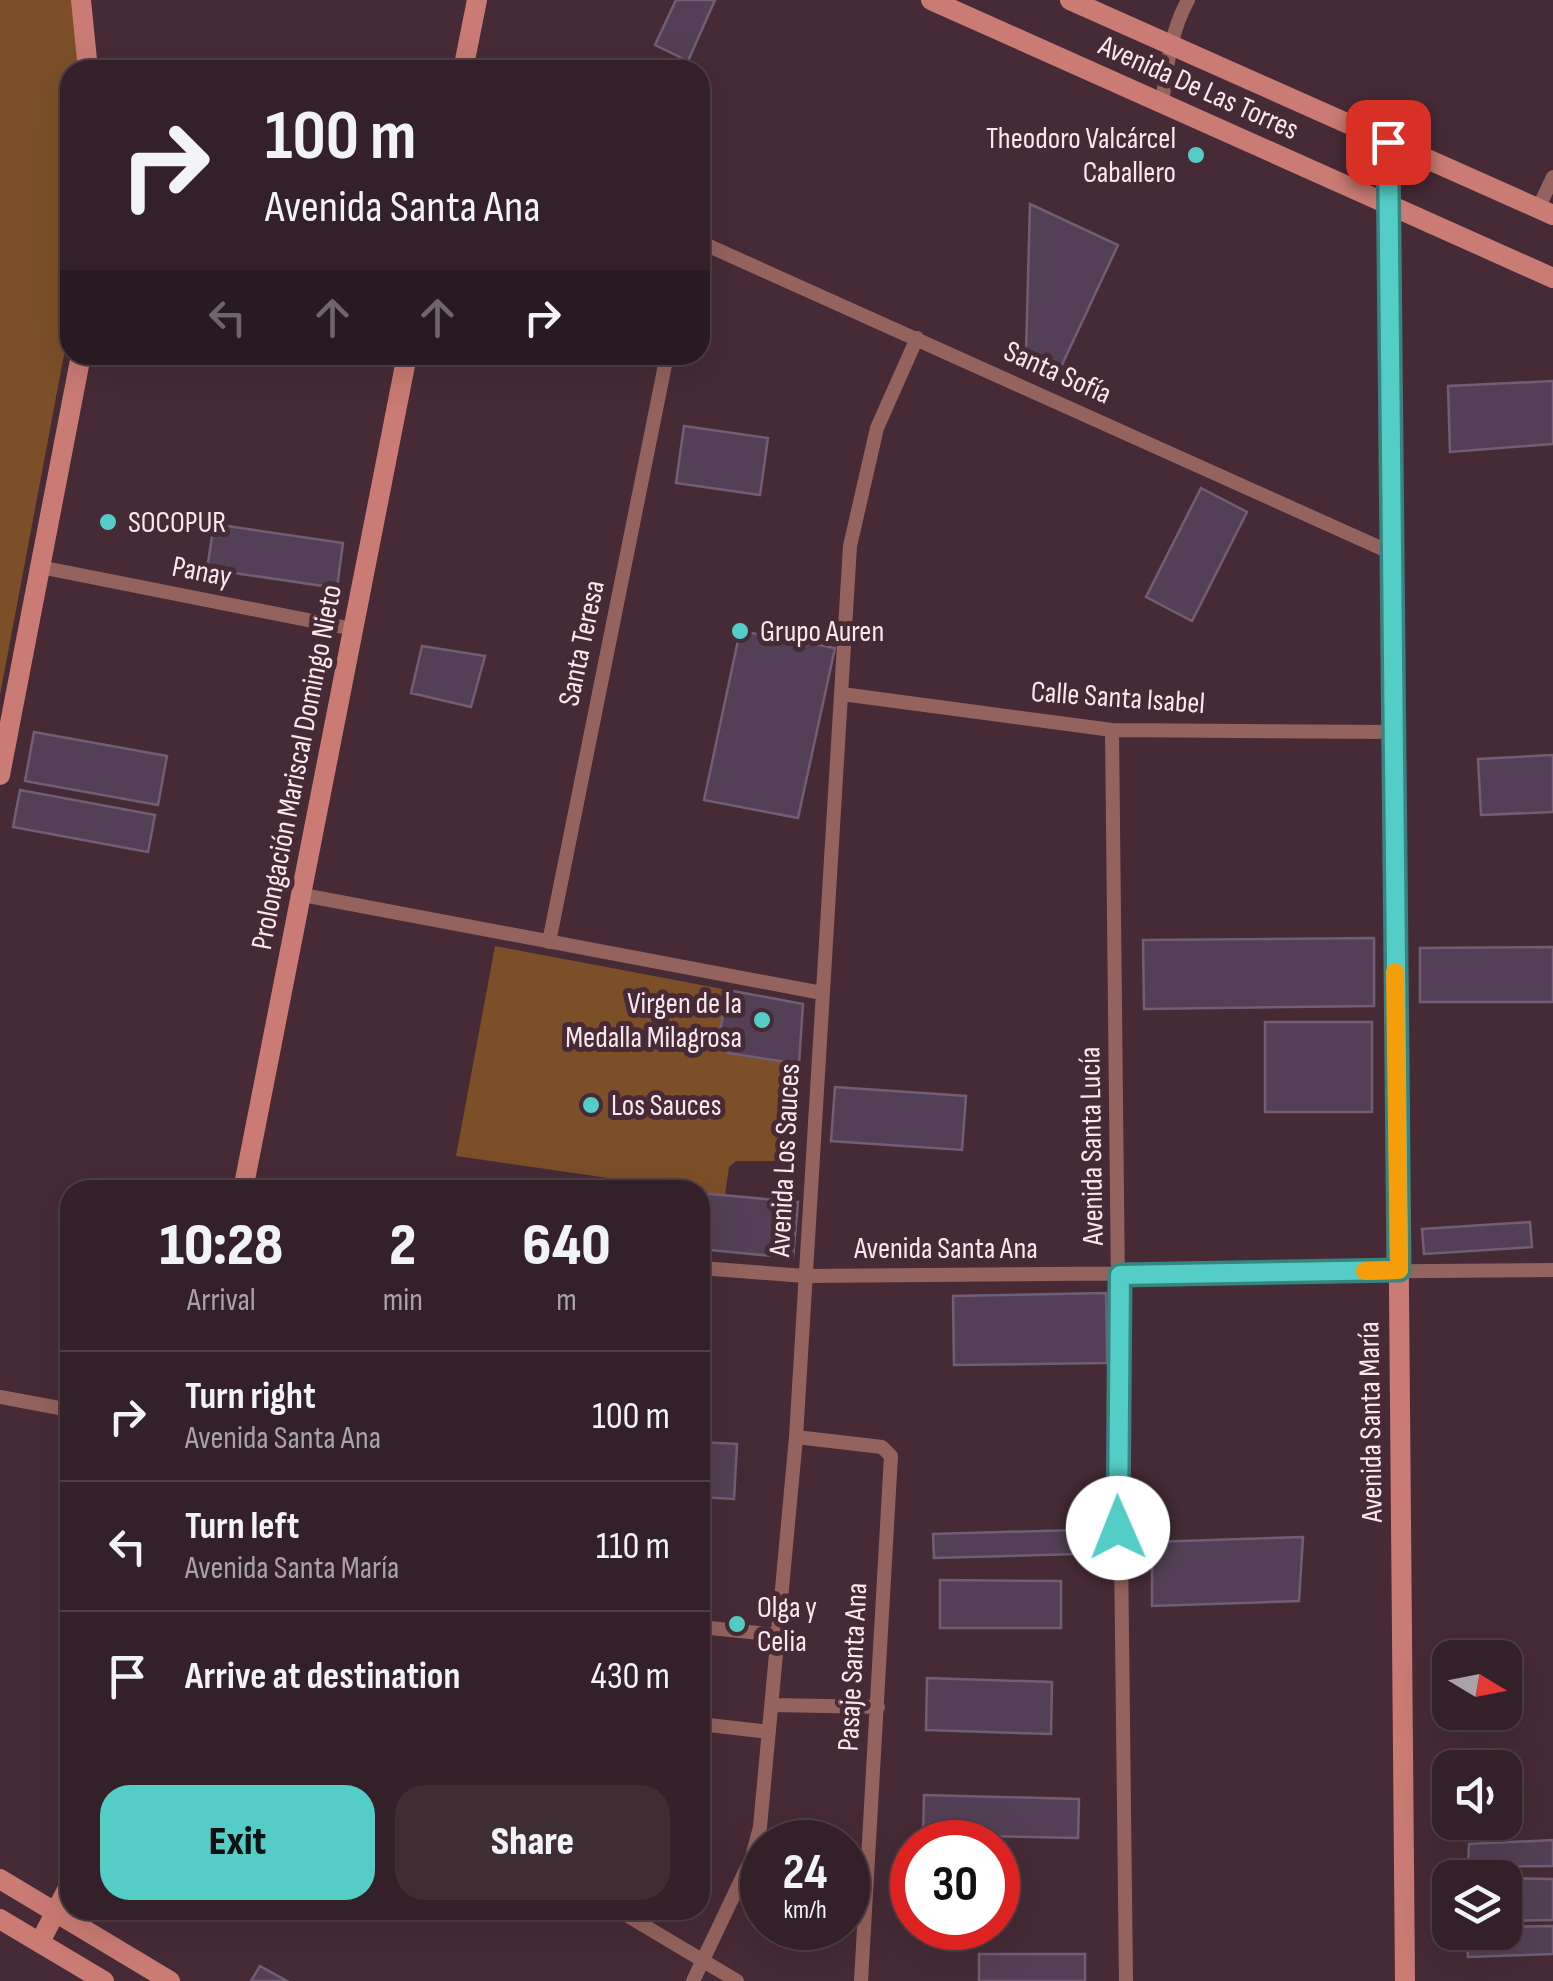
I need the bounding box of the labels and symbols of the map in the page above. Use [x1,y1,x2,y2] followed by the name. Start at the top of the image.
[1092,27,1304,148] street label: Avenida De Las Torres
[1346,100,1431,185] pin
[986,121,1176,191] place label: Theodoro Valcárcel Caballero
[1185,144,1207,166] marker: Theodoro Valcárcel Caballero
[998,333,1117,412] street label: Santa Sofía
[128,505,226,541] place label: SOCOPUR
[97,511,119,533] marker: SOCOPUR
[169,549,235,595] street label: Panay
[551,577,613,709] street label: Santa Teresa
[244,582,350,953] street label: Prolongación Mariscal Domingo Nieto
[760,614,884,650] place label: Grupo Auren
[729,620,751,642] marker: Grupo Auren
[1030,674,1206,722] street label: Calle Santa Isabel
[565,986,742,1056] place label: Virgen de la Medalla Milagrosa
[751,1009,773,1031] marker: Virgen de la Medalla Milagrosa
[1072,1046,1112,1247] street label: Avenida Santa Lucía
[762,1062,808,1259] street label: Avenida Los Sauces
[611,1088,721,1124] place label: Los Sauces
[580,1094,602,1116] marker: Los Sauces
[853,1231,1038,1267] street label: Avenida Santa Ana
[1351,1321,1391,1524] street label: Avenida Santa María
[1066,1476,1170,1580] position arrow
[831,1582,875,1752] street label: Pasaje Santa Ana
[757,1590,817,1660] place label: Olga y Celia
[726,1613,748,1635] marker: Olga y Celia
[1432,1640,1522,1730] north arrow
[890,1820,1020,1950] speed limit sign: 30

